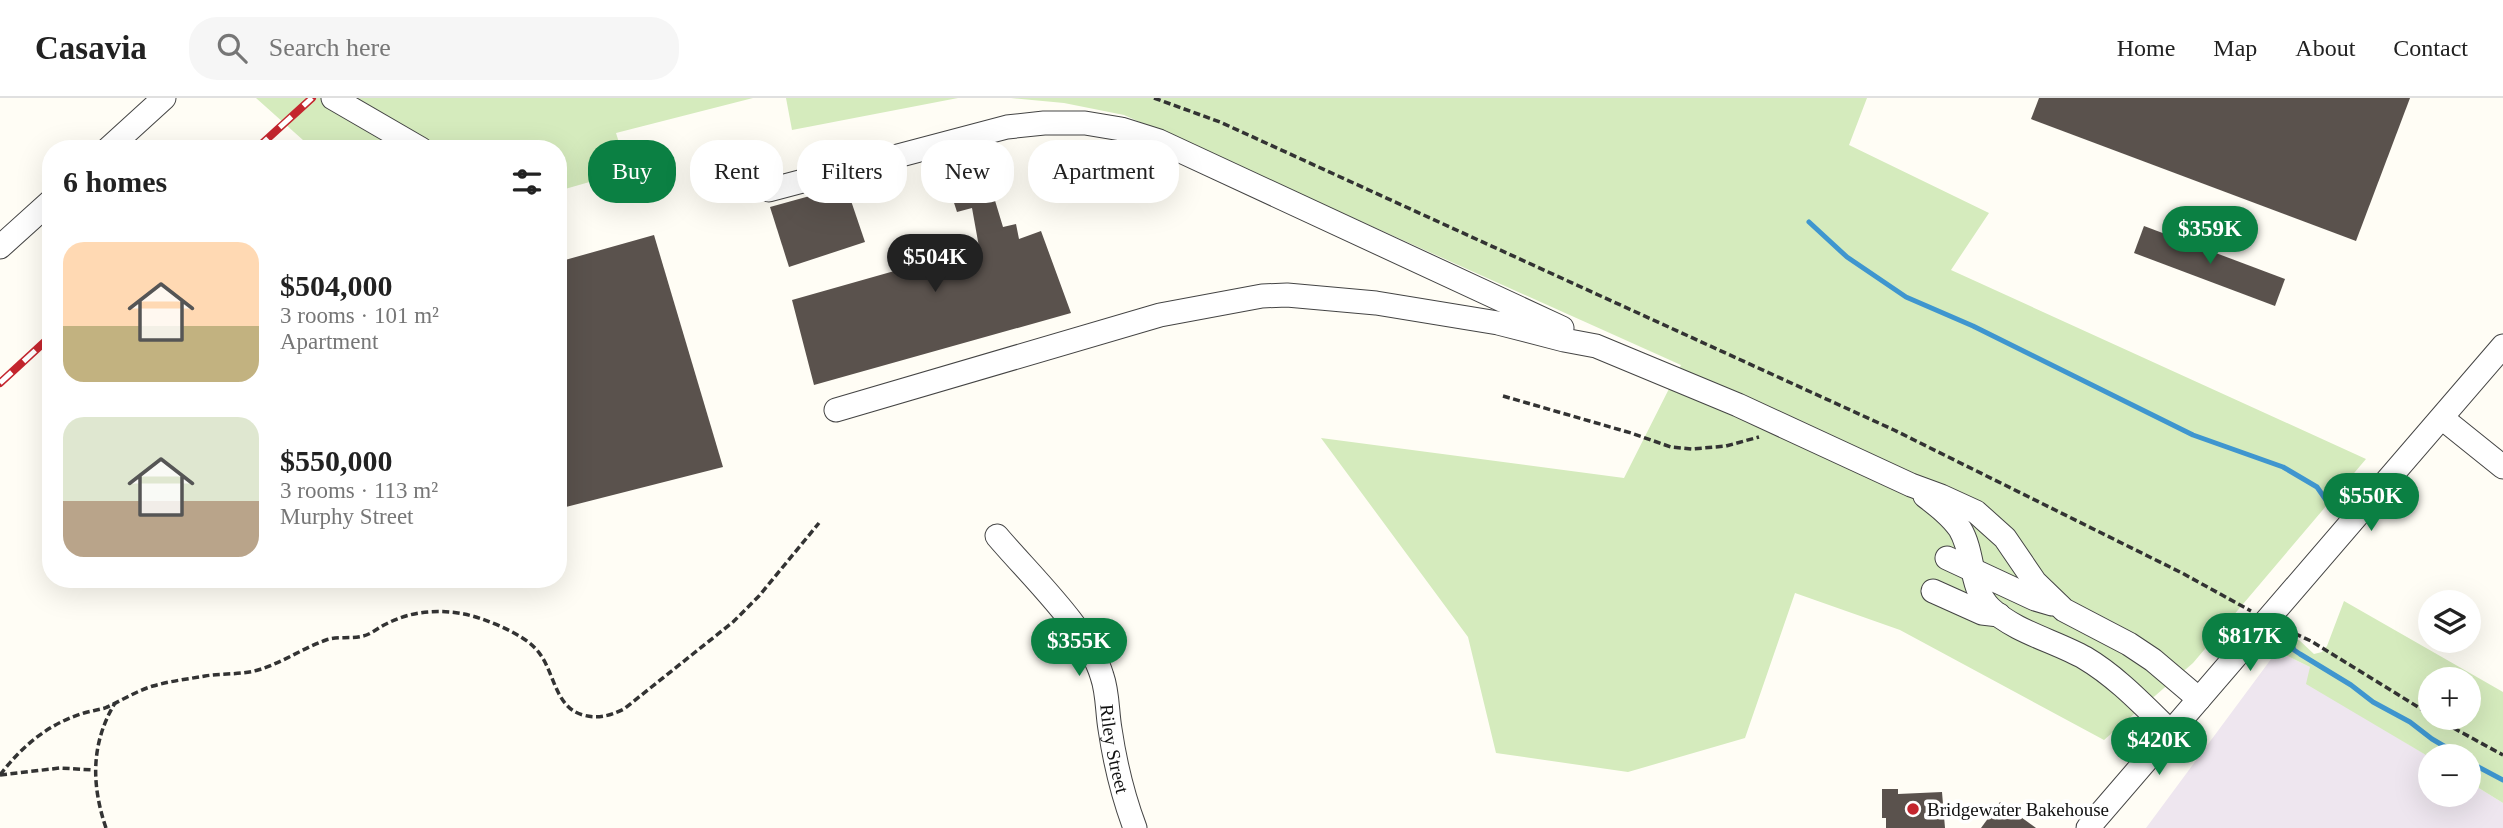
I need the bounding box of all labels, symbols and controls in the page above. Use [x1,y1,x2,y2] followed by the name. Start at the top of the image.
[189,17,679,80] search box
[213,29,251,67] icon: search
[35,30,147,66] text: Casavia
[269,33,391,62] text: Search here
[2117,35,2175,61] text: Home
[2213,35,2257,61] text: Map
[2295,35,2355,61] text: About
[2393,35,2468,61] text: Contact
[588,140,676,203] chip: Buy
[690,140,783,203] chip: Rent
[797,140,907,203] chip: Filters
[921,140,1014,203] chip: New
[1028,140,1179,203] chip: Apartment
[508,163,546,201] icon: filters
[63,165,167,198] text: 6 homes
[2161,206,2259,266] pin: $359K
[2178,216,2242,241] text: $359K
[886,234,984,294] pin: $504K
[903,244,967,269] text: $504K
[280,269,393,302] text: $504,000
[119,270,203,354] icon: home
[280,303,439,328] text: 3 rooms · 101 m²
[280,329,378,354] text: Apartment
[280,444,393,477] text: $550,000
[119,445,203,529] icon: home
[2322,474,2420,533] pin: $550K
[280,478,438,503] text: 3 rooms · 113 m²
[2339,483,2403,508] text: $550K
[280,504,414,529] text: Murphy Street
[2418,590,2481,807] map controls
[2418,590,2481,653] button: layers
[2201,614,2299,673] pin: $817K
[1030,618,1128,678] pin: $355K
[2218,623,2282,648] text: $817K
[1047,628,1111,653] text: $355K
[2418,667,2481,730] button: +
[1097,703,1134,796] street label: Riley Street
[2110,718,2208,777] pin: $420K
[2127,727,2191,752] text: $420K
[2418,744,2481,807] button: −
[1927,799,2109,820] place label: Bridgewater Bakehouse
[1905,801,1921,817] marker: Bridgewater Bakehouse

